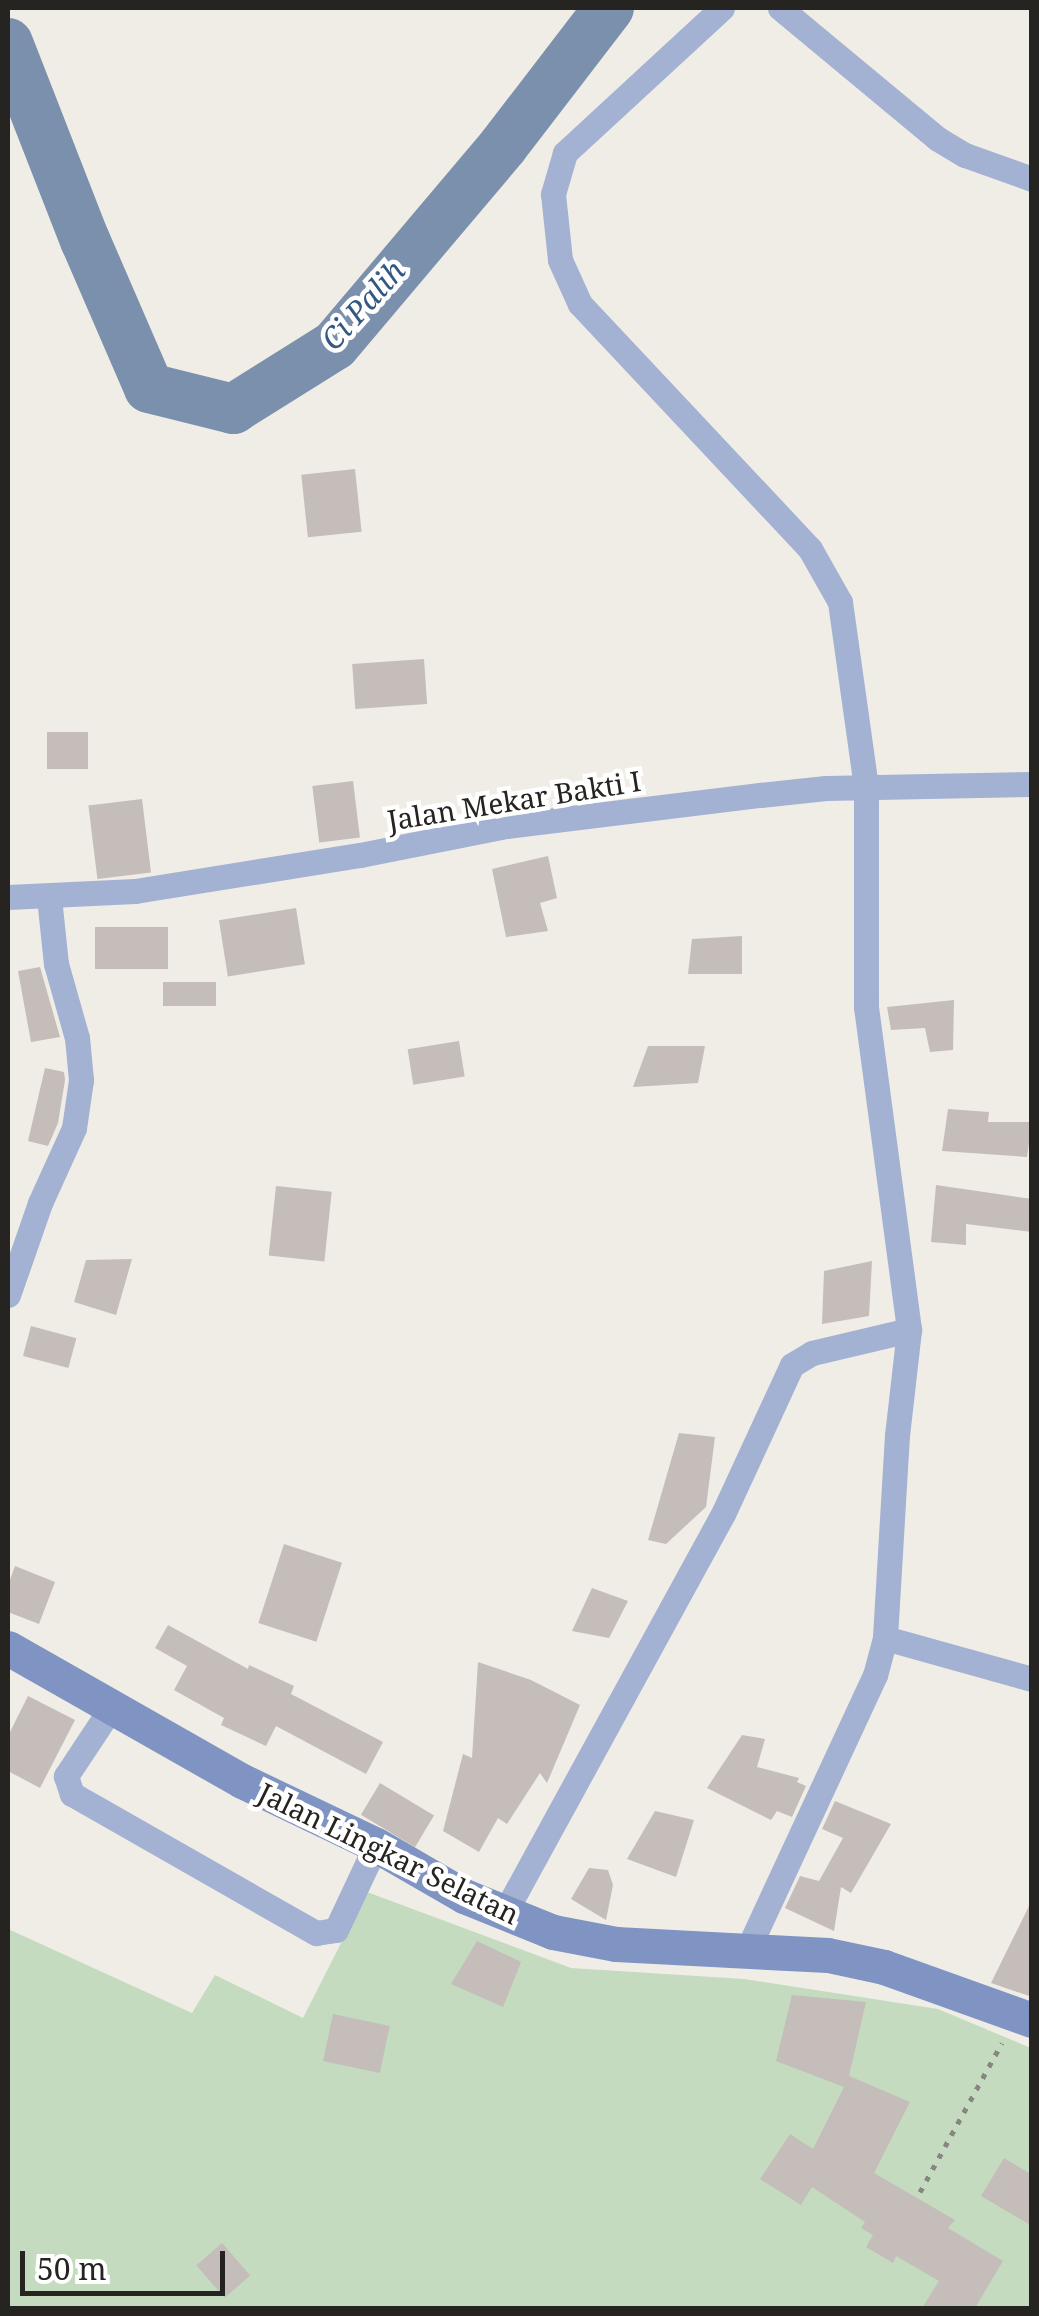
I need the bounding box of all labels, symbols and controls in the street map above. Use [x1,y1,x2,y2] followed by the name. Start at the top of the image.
[314,253,412,357] water label: Ci Palih
[385,763,643,837] street label: Jalan Mekar Bakti I
[253,1775,525,1931] street label: Jalan Lingkar Selatan
[25,2231,230,2293] scale bar
[37,2248,107,2289] text: 50 m

